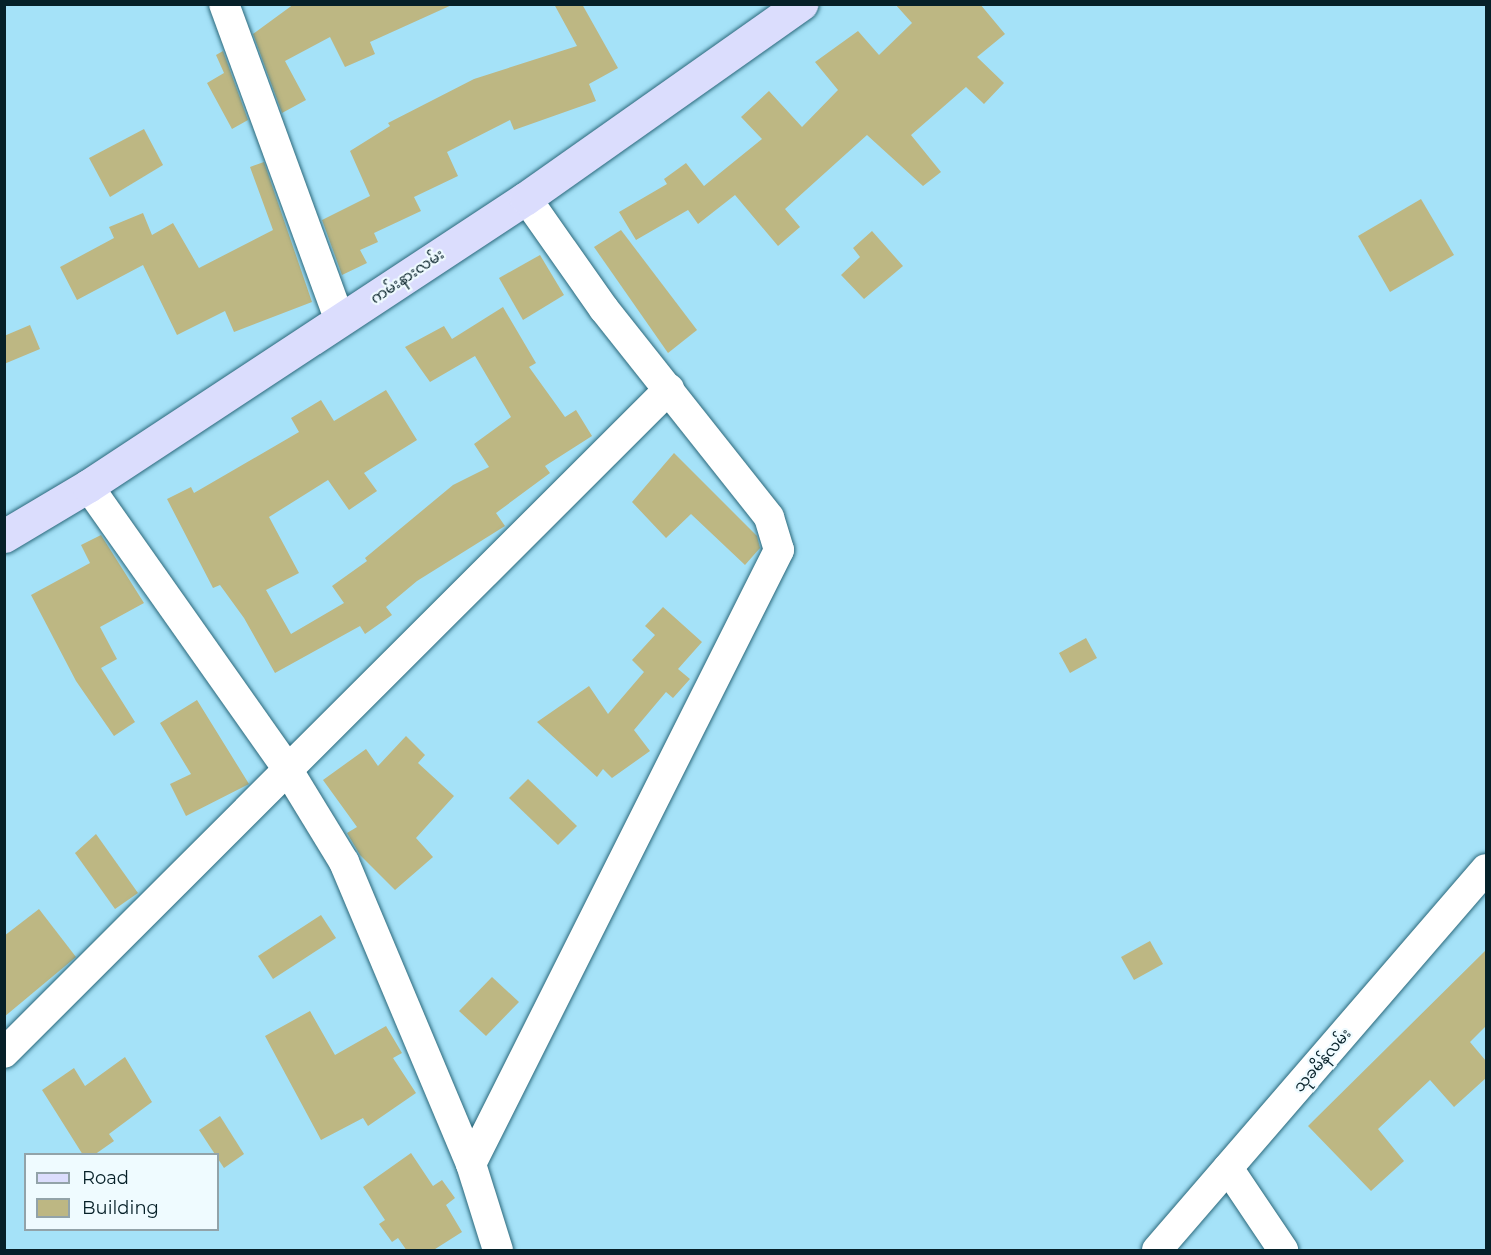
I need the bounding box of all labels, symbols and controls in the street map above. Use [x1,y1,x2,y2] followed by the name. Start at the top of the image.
[367,245,447,307] street label: ကမ်းနားလမ်း
[1290,1025,1354,1095] street label: သုခမိန်လမ်း
[24,1153,219,1231] legend
[82,1167,129,1189] text: Road
[82,1197,159,1219] text: Building

